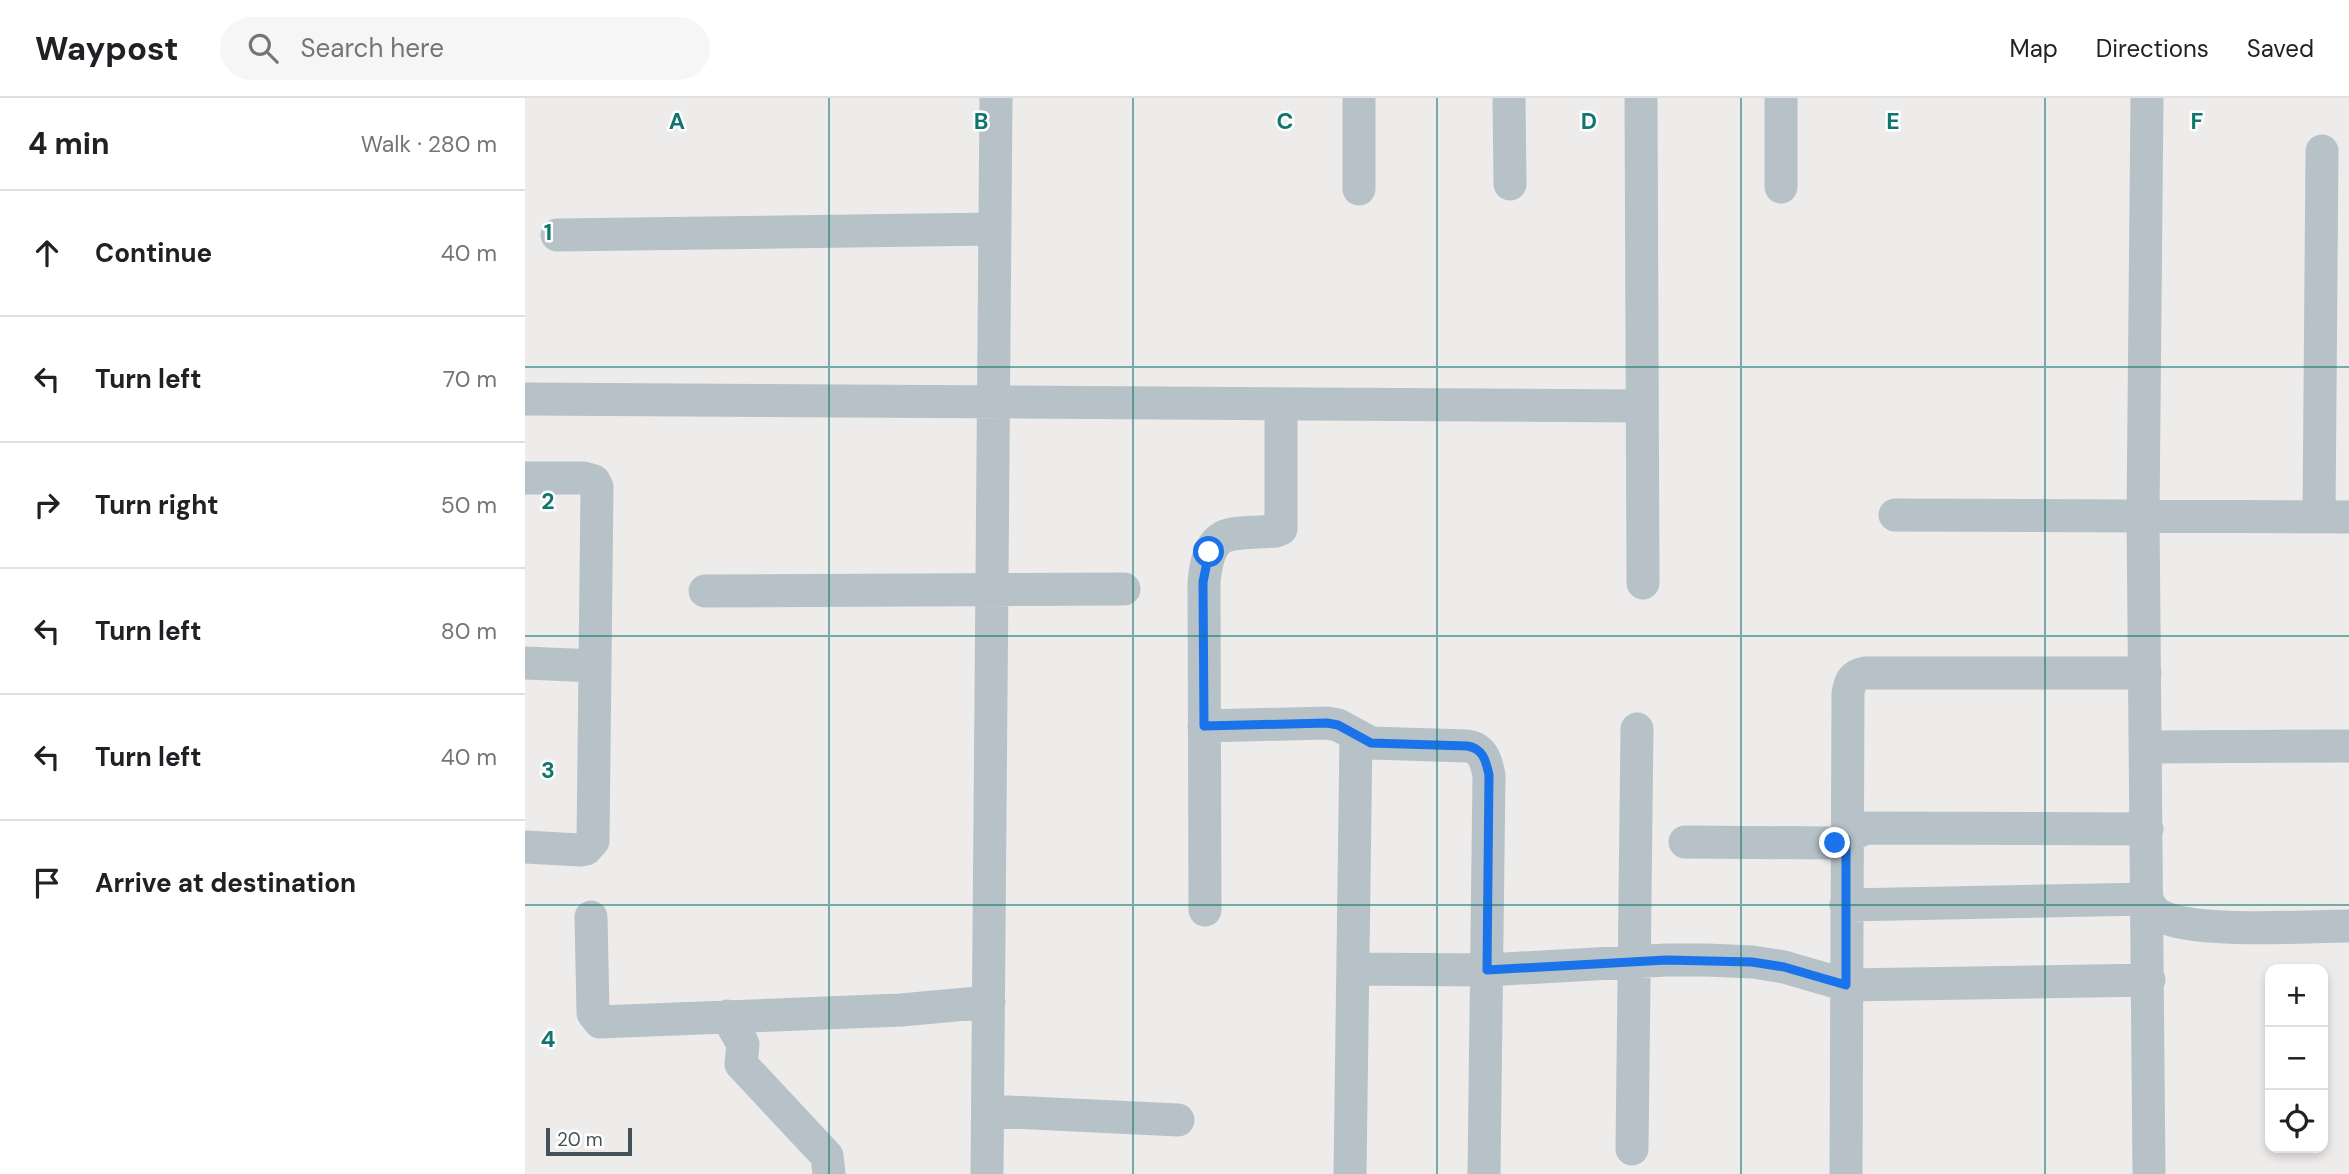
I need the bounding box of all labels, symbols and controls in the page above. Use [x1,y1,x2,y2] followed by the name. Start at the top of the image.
[220,17,710,80] search box
[35,27,178,70] text: Waypost
[244,29,282,67] icon: search
[300,31,444,65] text: Search here
[2010,33,2058,64] text: Map
[2096,33,2209,64] text: Directions
[2247,33,2314,64] text: Saved
[669,106,685,136] text: A
[974,106,988,136] text: B
[1277,106,1293,136] text: C
[1581,106,1597,136] text: D
[1886,106,1900,136] text: E
[2191,106,2204,136] text: F
[28,124,110,163] text: 4 min
[361,129,497,159] text: Walk · 280 m
[544,217,552,247] text: 1
[28,234,66,272] icon: ahead
[95,236,212,270] text: Continue
[441,238,497,268] text: 40 m
[28,360,66,398] icon: left
[95,362,202,396] text: Turn left
[443,364,497,394] text: 70 m
[28,486,66,524] icon: right
[541,486,555,516] text: 2
[95,488,219,522] text: Turn right
[441,490,497,520] text: 50 m
[1193,536,1224,567] route start
[28,612,66,650] icon: left
[95,614,202,648] text: Turn left
[441,616,497,646] text: 80 m
[28,738,66,776] icon: left
[95,740,202,774] text: Turn left
[441,742,497,772] text: 40 m
[541,755,555,785] text: 3
[1819,827,1850,858] route end
[28,864,66,902] icon: arrive
[95,866,356,900] text: Arrive at destination
[2265,964,2328,1153] map controls
[2265,964,2328,1027] button: +
[541,1024,556,1054] text: 4
[2265,1027,2328,1090] button: −
[2265,1090,2328,1153] button: locate
[546,1125,632,1157] scale bar
[557,1127,603,1152] text: 20 m

